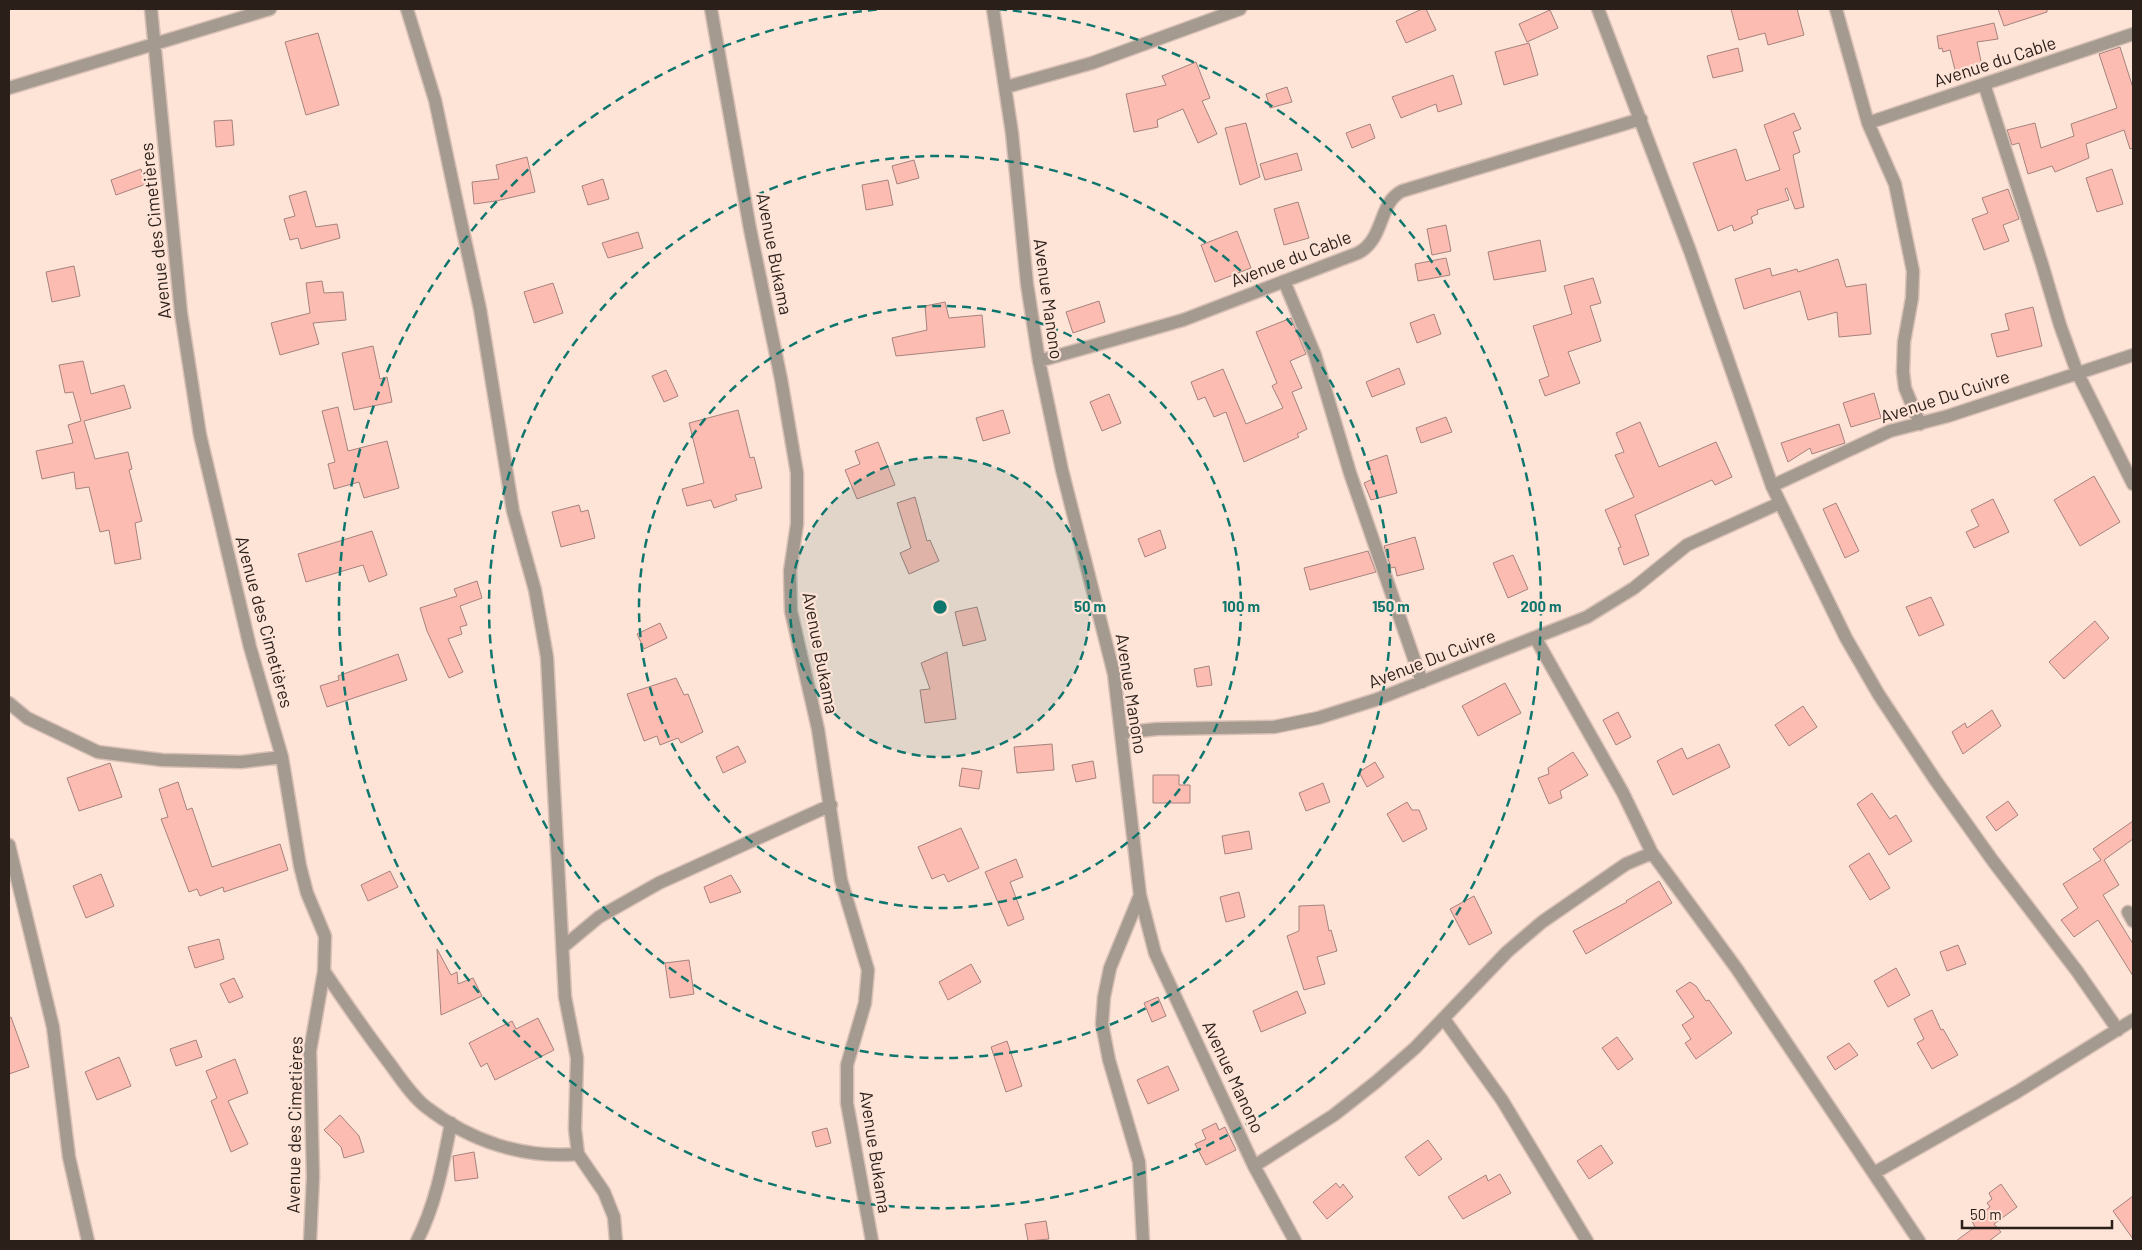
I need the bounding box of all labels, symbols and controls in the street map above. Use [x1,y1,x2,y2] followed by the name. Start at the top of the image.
[1931,31,2059,91] street label: Avenue du Cable
[135,142,175,320] street label: Avenue des Cimetières
[752,191,798,317] street label: Avenue Bukama
[1227,225,1354,291] street label: Avenue du Cable
[1030,237,1068,361] street label: Avenue Manono
[1877,365,2012,427] street label: Avenue Du Cuivre
[231,533,299,710] street label: Avenue des Cimetières
[798,590,844,716] street label: Avenue Bukama
[1074,597,1106,615] text: 50 m
[1222,597,1260,615] text: 100 m
[1372,597,1410,615] text: 150 m
[1520,597,1562,615] text: 200 m
[931,598,949,616] centre of rings
[1365,624,1498,692] street label: Avenue Du Cuivre
[1112,632,1152,756] street label: Avenue Manono
[1198,1017,1270,1136] street label: Avenue Manono
[281,1036,307,1214] street label: Avenue des Cimetières
[855,1089,897,1215] street label: Avenue Bukama
[1962,1198,2112,1230] scale bar
[1970,1205,2002,1223] text: 50 m

